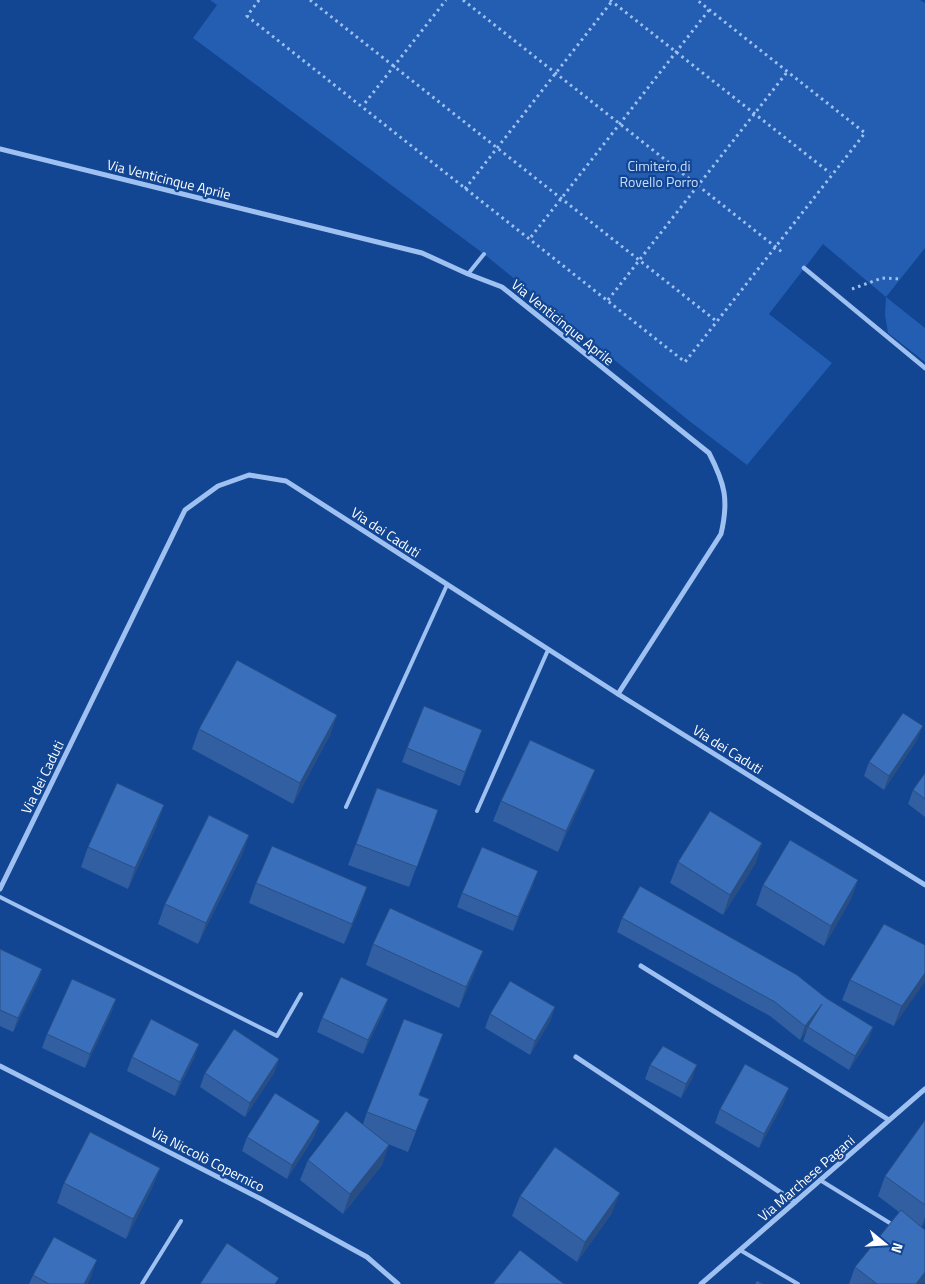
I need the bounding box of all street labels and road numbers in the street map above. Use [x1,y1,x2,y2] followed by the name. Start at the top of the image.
[105,153,233,205] street label: Via Venticinque Aprile
[507,274,619,370] street label: Via Venticinque Aprile
[347,502,425,562] street label: Via dei Caduti
[689,719,767,779] street label: Via dei Caduti
[15,737,69,817] street label: Via dei Caduti
[147,1121,269,1197] street label: Via Niccolò Copernico
[753,1130,859,1226] street label: Via Marchese Pagani

